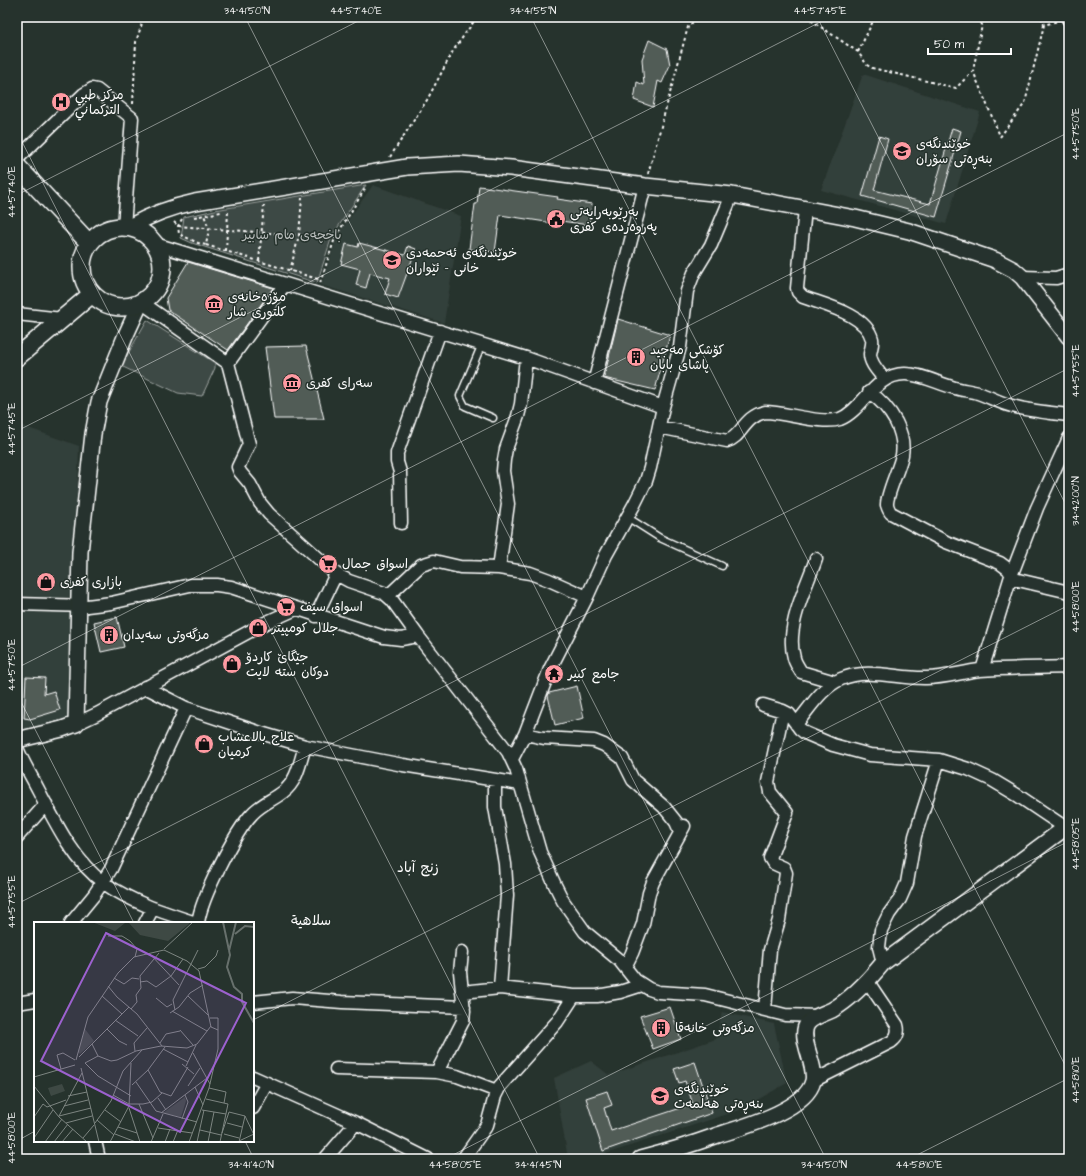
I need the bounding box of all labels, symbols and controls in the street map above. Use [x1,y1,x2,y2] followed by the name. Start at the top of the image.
[224,4,270,18] text: 34°41'50"N
[330,4,382,18] text: 44°57'40"E
[510,4,556,18] text: 34°41'55"N
[794,4,846,18] text: 44°57'45"E
[928,30,1011,56] scale bar
[934,36,965,53] text: 50 m
[75,86,124,121] place label: مركز طبي التركماني
[50,91,72,113] hospital icon: مركز طبي التركماني
[1069,108,1083,160] text: 44°57'50"E
[916,135,993,169] place label: خوێندنگەی بنەڕەتی سۆران
[891,140,913,162] school or university icon: خوێندنگەی بنەڕەتی سۆران
[5,166,19,218] text: 44°57'40"E
[570,203,658,236] place label: بەڕێوبەرایەتی پەروەردەی کفری
[545,208,567,230] public building icon: بەڕێوبەرایەتی پەروەردەی کفری
[241,226,342,245] park label: باخچەی مام سابیر
[406,244,517,277] place label: خوێندنگەی ئەحمەدی خانی - ئێواران
[381,249,403,271] school or university icon: خوێندنگەی ئەحمەدی خانی - ئێواران
[227,288,287,321] place label: مۆزەخانەی کلتوری شار
[203,293,225,315] museum icon: مۆزەخانەی کلتوری شار
[650,341,725,374] place label: کۆشکی مەجید پاشای بابان
[1069,344,1083,398] text: 44°57'55"E
[625,346,647,368] building icon: کۆشکی مەجید پاشای بابان
[281,372,303,394] museum icon: سەرای کفری
[306,374,373,392] place label: سەرای کفری
[5,403,19,455] text: 44°57'45"E
[1069,476,1083,526] text: 34°42'00"N
[317,553,339,575] supermarket icon: اسواق جمال
[342,555,408,573] place label: اسواق جمال
[35,571,57,593] shop icon: بازاری کفری
[60,573,122,591] place label: بازاری کفری
[1069,581,1083,633] text: 44°58'00"E
[275,596,297,618] supermarket icon: اسواق سيف
[300,598,363,616] place label: اسواق سيف
[247,617,269,639] shop icon: جلال کومپیتر
[271,619,339,637] place label: جلال کومپیتر
[98,624,120,646] building icon: مزگەوتی سەیدان
[123,626,209,644] place label: مزگەوتی سەیدان
[5,639,19,691] text: 44°57'50"E
[245,648,329,681] place label: جێگاێ کاردۆ دوکان ستە لایت
[221,653,243,675] shop icon: جێگاێ کاردۆ دوکان ستە لایت
[543,663,565,685] temple icon: جامع كبير
[567,665,620,684] place label: جامع كبير
[218,728,294,761] place label: علاج بالاعشاب كرميان
[193,733,215,755] shop icon: علاج بالاعشاب كرميان
[1069,818,1083,870] text: 44°58'05"E
[397,858,439,878] district label: زنج آباد
[5,875,19,929] text: 44°57'55"E
[291,911,331,931] district label: سلاهية
[34,922,254,1142] inset map
[650,1017,672,1039] building icon: مزگەوتی خانەقا
[675,1019,755,1037] place label: مزگەوتی خانەقا
[1069,1056,1083,1103] text: 44°58'10"E
[674,1080,763,1114] place label: خوێندنگەی بنەڕەتی هەڵمەت
[649,1085,671,1107] school or university icon: خوێندنگەی بنەڕەتی هەڵمەت
[5,1112,19,1164] text: 44°58'00"E
[228,1158,274,1172] text: 34°41'40"N
[429,1158,481,1172] text: 44°58'05"E
[515,1158,561,1172] text: 34°41'45"N
[801,1158,847,1172] text: 34°41'50"N
[896,1158,943,1172] text: 44°58'10"E

